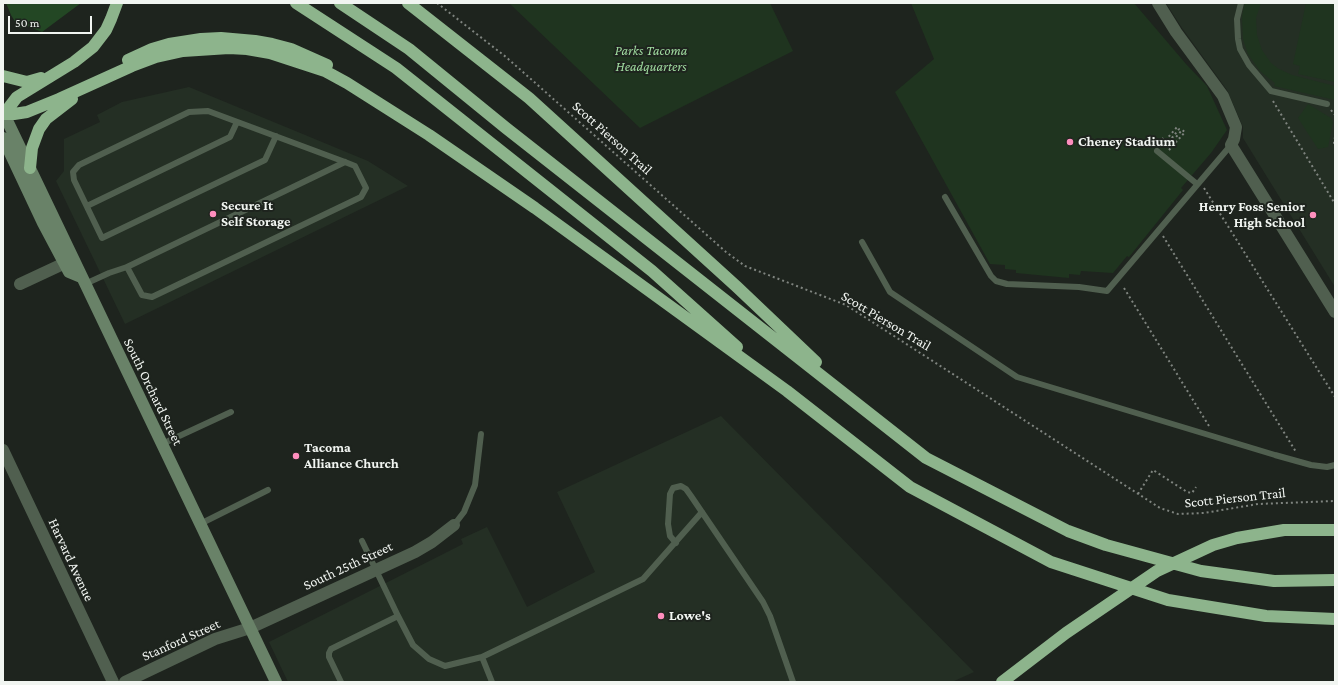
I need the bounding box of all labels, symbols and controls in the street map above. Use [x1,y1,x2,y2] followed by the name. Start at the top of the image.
[10,8,94,34] scale bar
[15,16,39,30] text: 50 m
[615,43,687,76] park label: Parks Tacoma Headquarters
[569,98,655,178] street label: Scott Pierson Trail
[1078,134,1175,150] place label: Cheney Stadium
[1065,137,1075,147] marker: Cheney Stadium
[221,198,291,230] place label: Secure It Self Storage
[1199,199,1305,232] place label: Henry Foss Senior High School
[208,209,218,219] marker: Secure It Self Storage
[1308,210,1318,220] marker: Henry Foss Senior High School
[838,288,934,354] street label: Scott Pierson Trail
[120,336,186,448] street label: South Orchard Street
[304,440,399,472] place label: Tacoma Alliance Church
[291,451,301,461] marker: Tacoma Alliance Church
[1184,484,1286,512] street label: Scott Pierson Trail
[44,516,98,604] street label: Harvard Avenue
[301,538,395,594] street label: South 25th Street
[669,608,711,624] place label: Lowe's
[656,611,666,621] marker: Lowe's
[139,615,223,665] street label: Stanford Street

